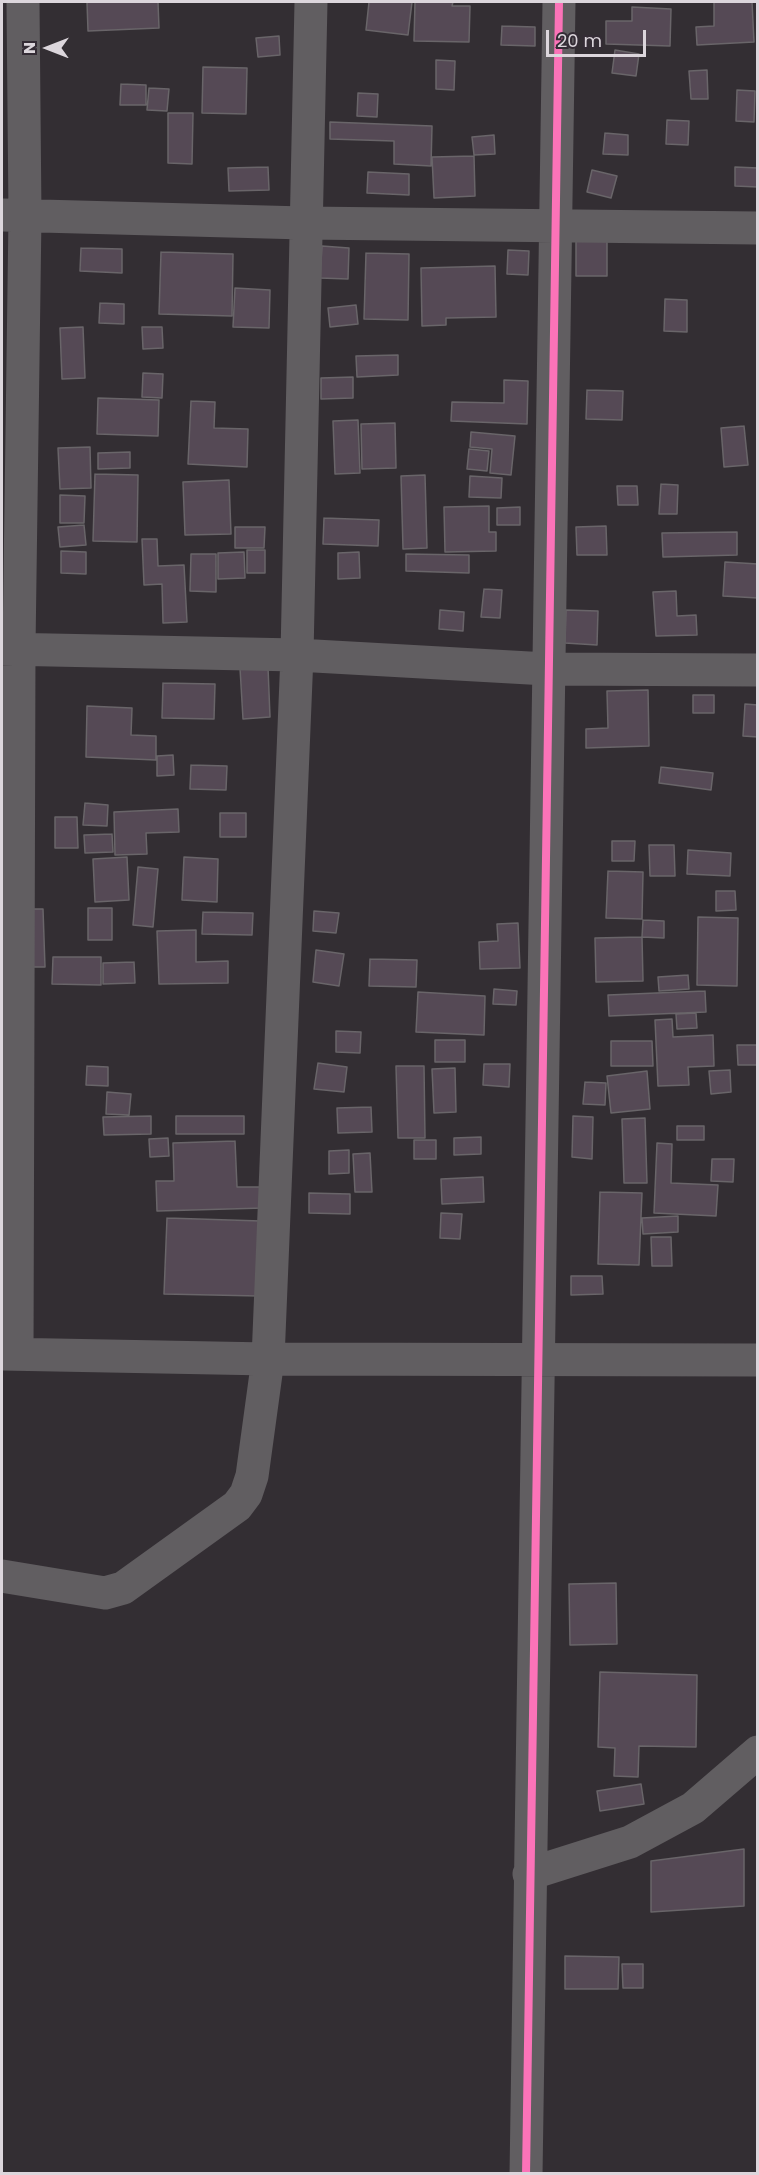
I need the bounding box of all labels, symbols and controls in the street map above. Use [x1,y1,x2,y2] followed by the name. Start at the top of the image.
[18,18,78,78] north arrow
[549,18,650,56] scale bar
[557,28,602,53] text: 20 m
[18,42,41,54] text: N

